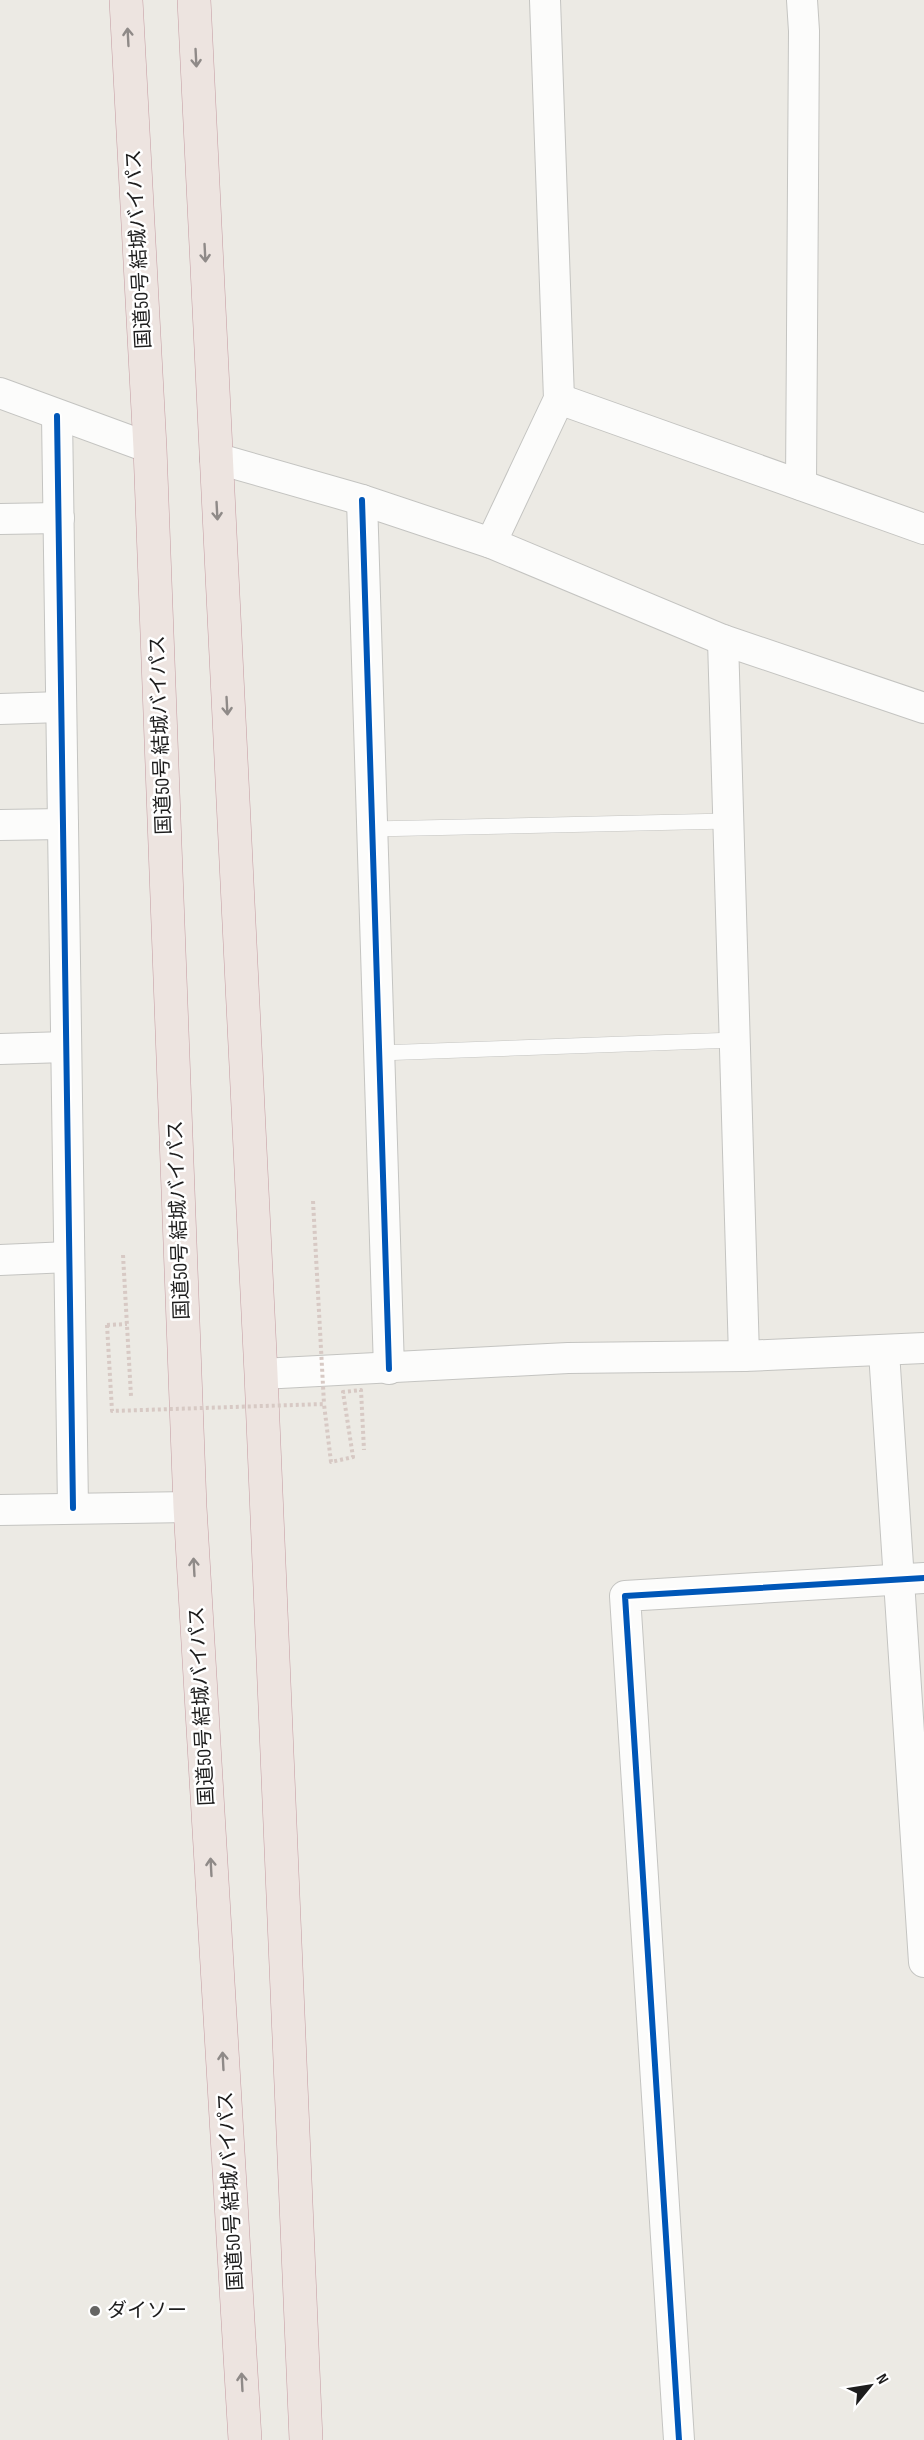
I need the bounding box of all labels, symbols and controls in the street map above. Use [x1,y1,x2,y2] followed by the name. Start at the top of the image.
[123,27,134,47] one-way arrow
[191,48,202,68] one-way arrow
[122,149,156,349] street label: 国道50号 結城バイパス
[200,243,211,263] one-way arrow
[212,500,223,520] one-way arrow
[146,635,176,835] street label: 国道50号 結城バイパス
[222,695,233,715] one-way arrow
[164,1120,194,1320] street label: 国道50号 結城バイパス
[188,1558,199,1578] one-way arrow
[185,1606,219,1806] street label: 国道50号 結城バイパス
[206,1857,217,1877] one-way arrow
[217,2052,228,2072] one-way arrow
[214,2091,248,2291] street label: 国道50号 結城バイパス
[107,2299,187,2323] place label: ダイソー
[88,2304,102,2318] marker: ダイソー
[840,2356,900,2416] north arrow
[871,2371,892,2388] text: N
[236,2372,247,2392] one-way arrow

